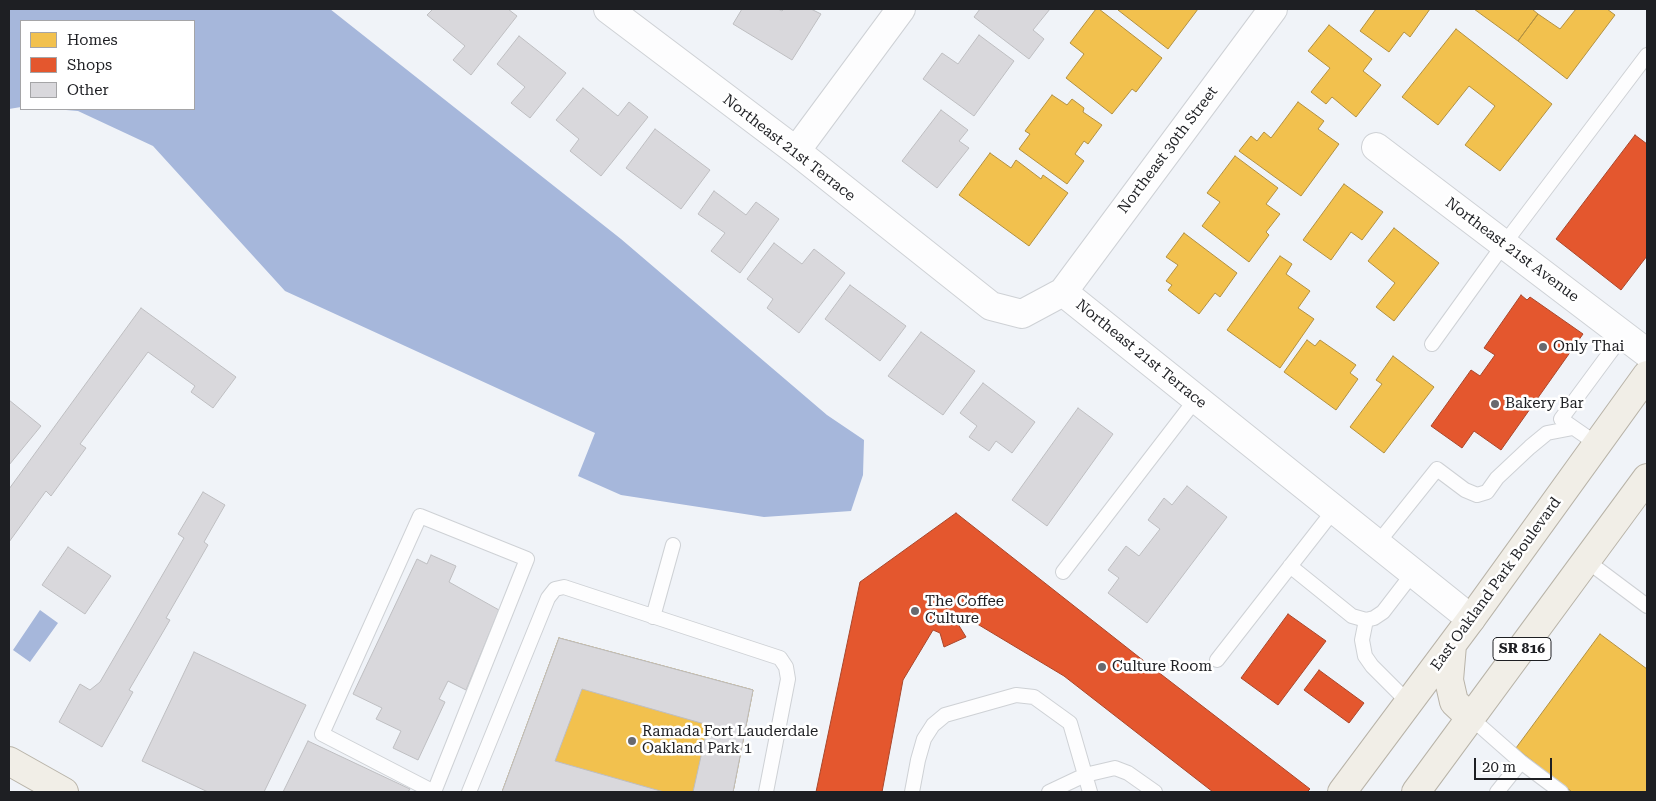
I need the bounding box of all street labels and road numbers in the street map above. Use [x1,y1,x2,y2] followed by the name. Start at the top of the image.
[1114,83,1222,217] street label: Northeast 30th Street
[719,91,859,205] street label: Northeast 21st Terrace
[1442,194,1582,306] street label: Northeast 21st Avenue
[1072,296,1210,412] street label: Northeast 21st Terrace
[1427,494,1565,674] street label: East Oakland Park Boulevard
[1493,638,1551,661] road number: SR 816

